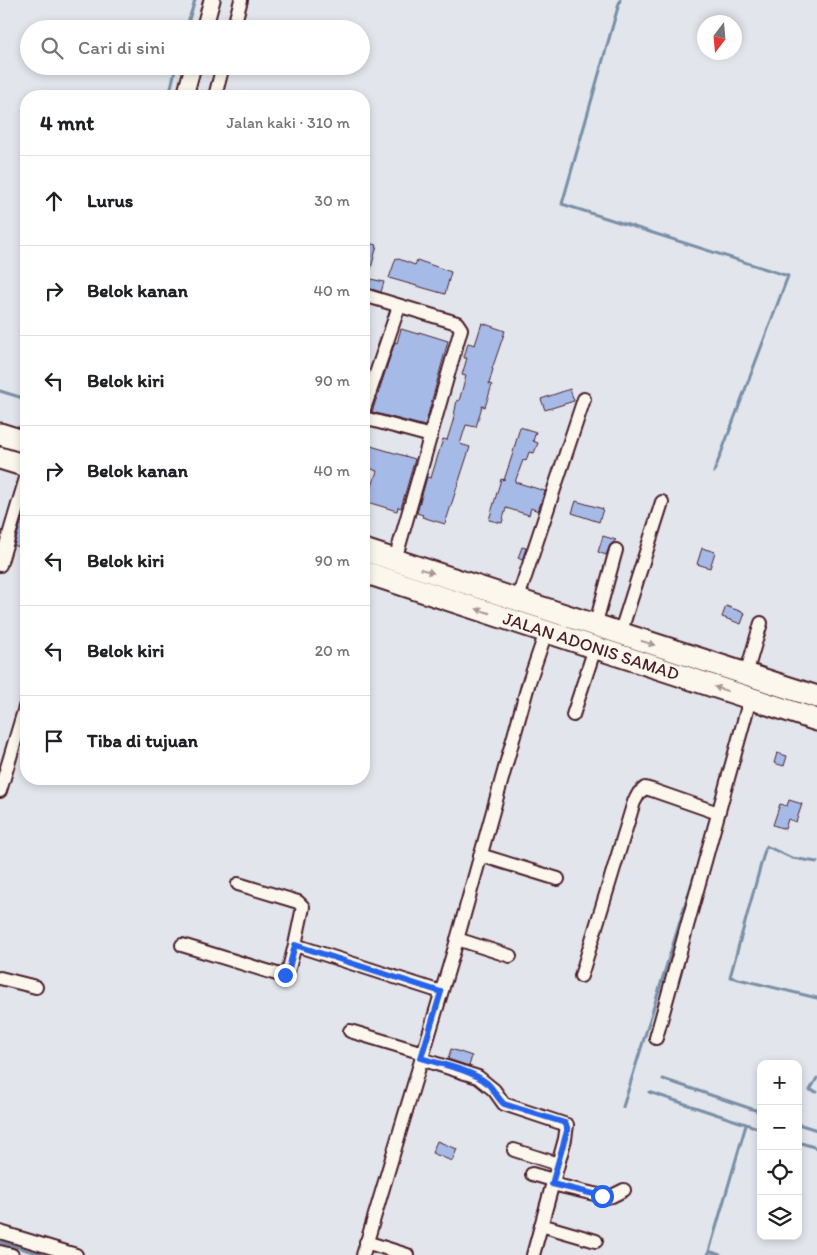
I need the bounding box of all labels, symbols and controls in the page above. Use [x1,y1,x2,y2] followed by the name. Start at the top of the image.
[697,15,742,60] north arrow
[20,20,370,75] search box
[38,34,66,62] icon: search
[78,36,165,59] text: Cari di sini
[40,110,94,135] text: 4 mnt
[227,113,350,132] text: Jalan kaki · 310 m
[40,187,68,215] icon: ahead
[87,189,133,212] text: Lurus
[314,191,350,210] text: 30 m
[40,277,68,305] icon: right
[87,279,188,302] text: Belok kanan
[313,281,350,300] text: 40 m
[40,367,68,395] icon: left
[87,369,164,392] text: Belok kiri
[315,371,350,390] text: 90 m
[40,457,68,485] icon: right
[87,459,188,482] text: Belok kanan
[313,461,350,480] text: 40 m
[40,547,68,575] icon: left
[87,549,164,572] text: Belok kiri
[315,551,350,570] text: 90 m
[419,568,434,575] one-way arrow
[475,607,490,615] one-way arrow
[500,607,682,685] street label: JALAN ADONIS SAMAD
[40,637,68,665] icon: left
[87,639,164,662] text: Belok kiri
[641,639,656,647] one-way arrow
[315,641,350,660] text: 20 m
[713,685,728,692] one-way arrow
[40,727,68,755] icon: arrive
[87,729,198,752] text: Tiba di tujuan
[274,964,297,987] route end
[757,1060,802,1240] map controls
[757,1060,802,1105] button: +
[757,1105,802,1150] button: −
[757,1150,802,1195] button: locate
[591,1185,614,1208] route start
[757,1195,802,1240] button: layers

